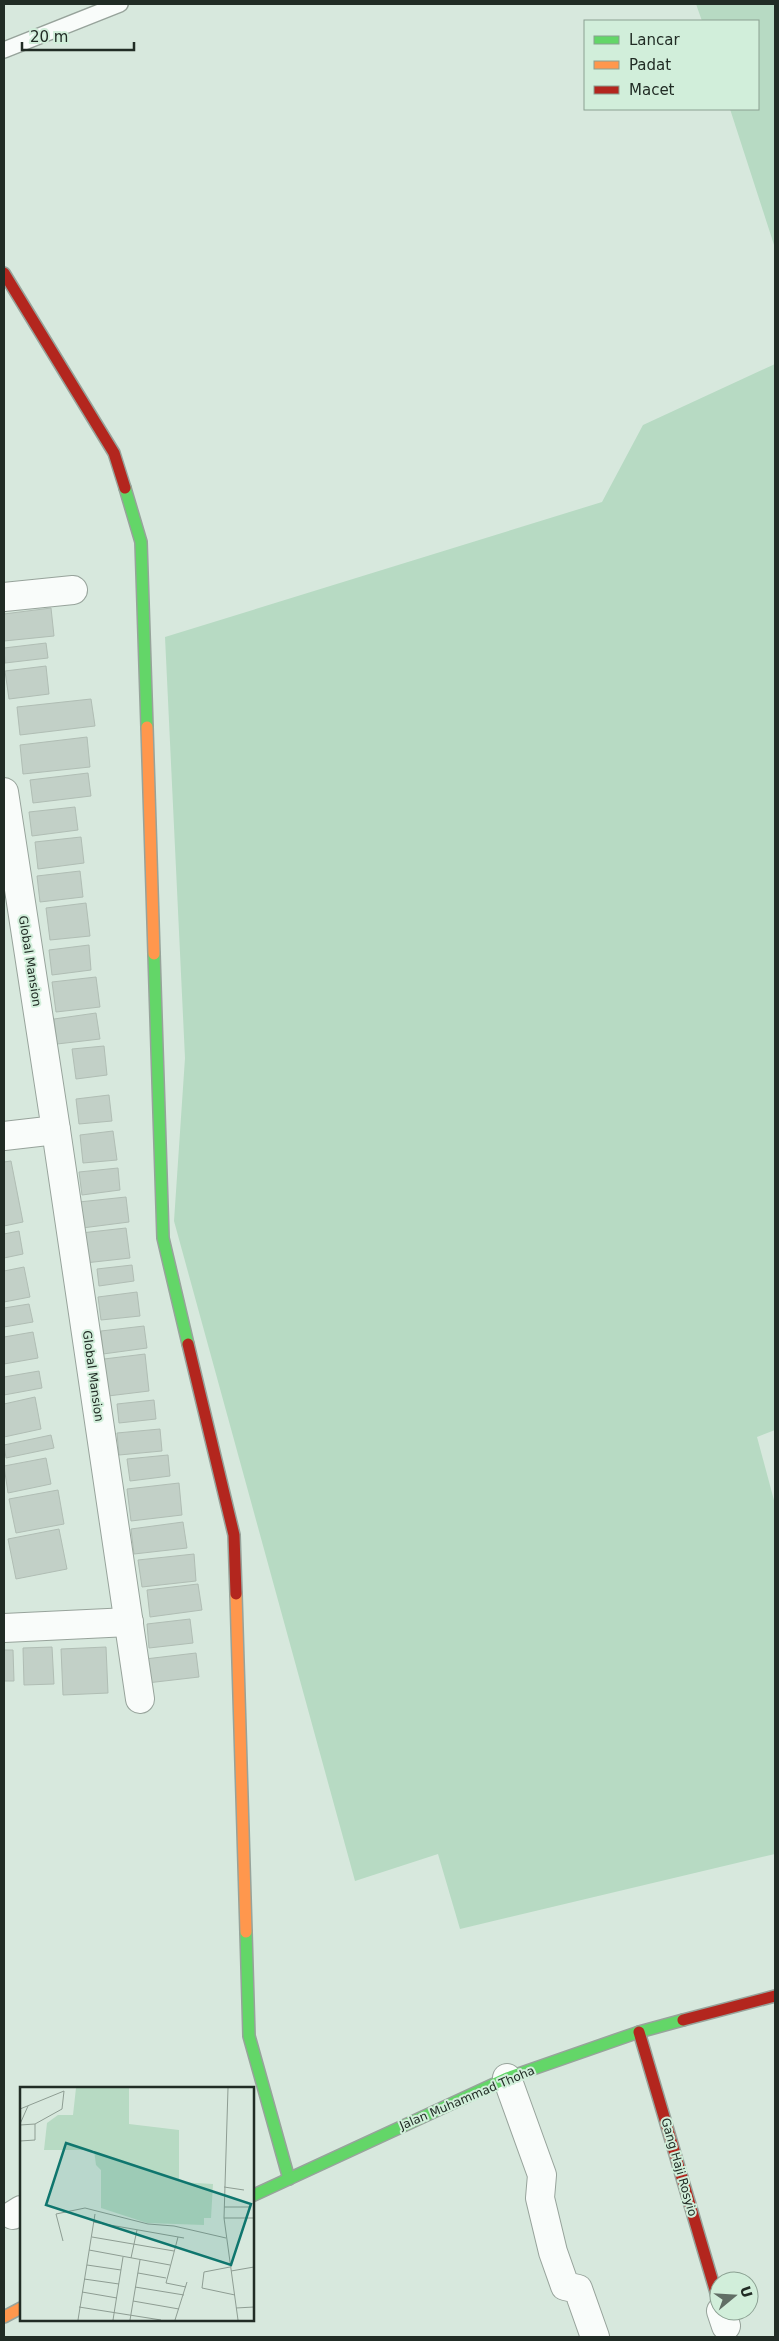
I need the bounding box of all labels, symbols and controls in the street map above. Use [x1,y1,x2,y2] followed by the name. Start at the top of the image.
[22,20,135,52] scale bar
[584,20,759,110] legend
[30,28,68,46] text: 20 m
[629,31,680,49] text: Lancar
[629,56,671,74] text: Padat
[629,81,675,99] text: Macet
[16,914,44,1008] street label: Global Mansion
[80,1329,106,1423] street label: Global Mansion
[396,2063,537,2133] street label: Jalan Muhammad Thoha
[20,2087,254,2321] inset map
[658,2116,700,2218] street label: Gang Haji Rosyio
[709,2271,759,2321] north arrow
[737,2284,756,2300] text: U

